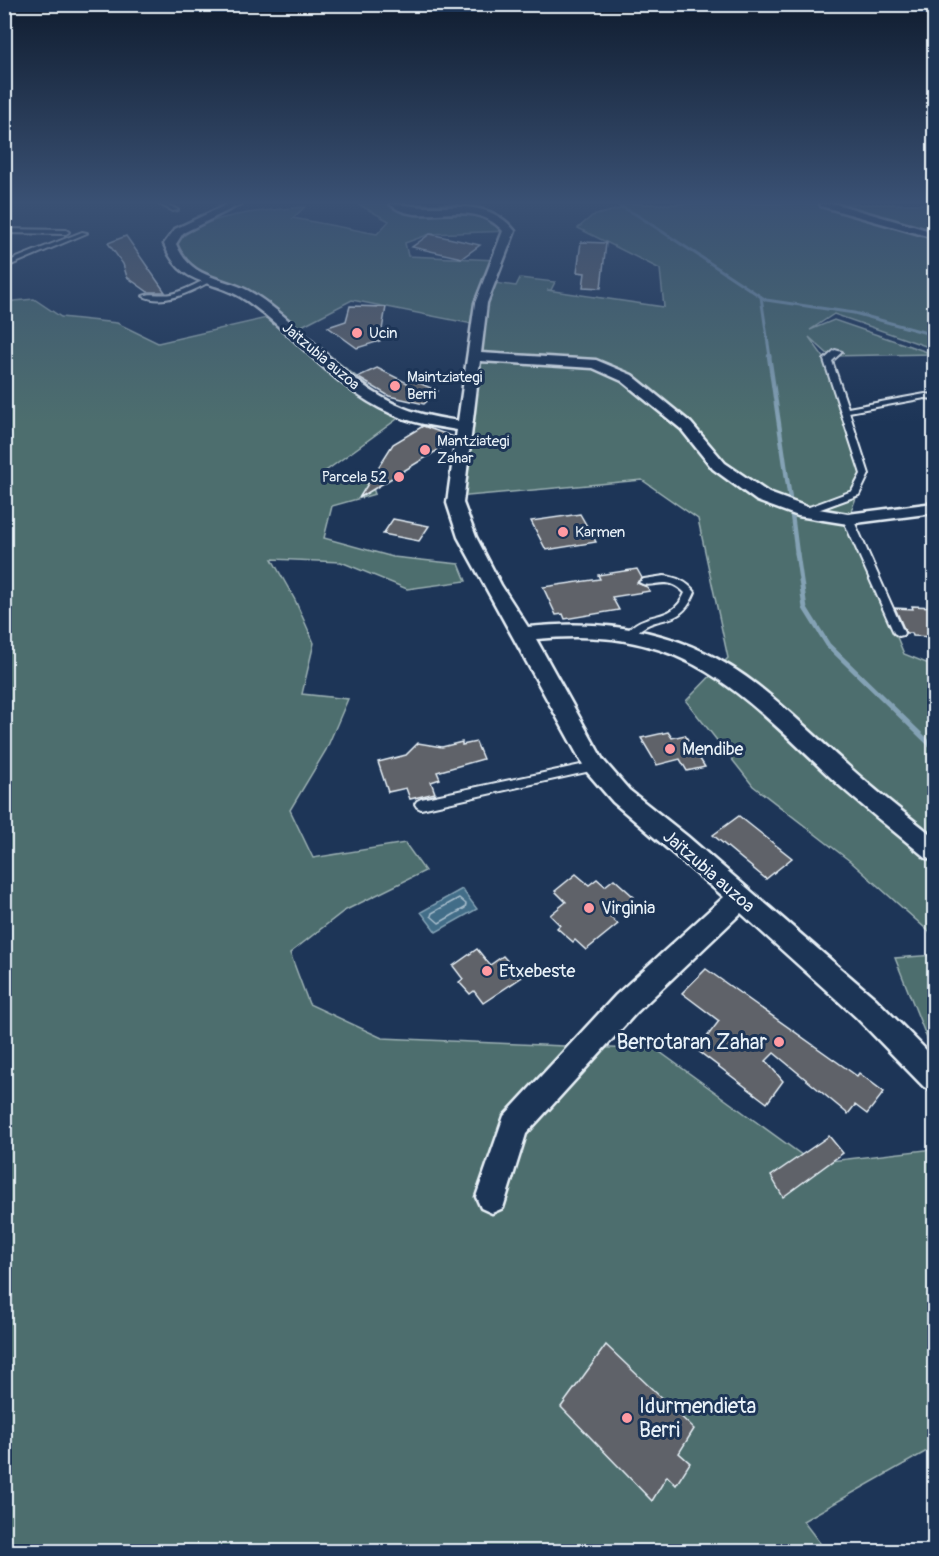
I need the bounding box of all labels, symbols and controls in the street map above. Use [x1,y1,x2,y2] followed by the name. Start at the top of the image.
[278,318,363,394] street label: Jaitzubia auzoa
[369,324,398,343] place label: Ucin
[350,326,364,340] marker: Ucin
[407,368,483,404] place label: Maintziategi Berri
[388,379,402,393] marker: Maintziategi Berri
[437,432,510,468] place label: Mantziategi Zahar
[418,443,432,457] marker: Mantziategi Zahar
[322,468,387,487] place label: Parcela 52
[392,470,406,484] marker: Parcela 52
[575,523,625,542] place label: Karmen
[556,525,570,539] marker: Karmen
[682,738,744,761] place label: Mendibe
[663,742,677,756] marker: Mendibe
[658,825,759,918] street label: Jaitzubia auzoa
[601,897,655,920] place label: Virginia
[582,901,596,915] marker: Virginia
[499,960,575,983] place label: Etxebeste
[480,964,494,978] marker: Etxebeste
[616,1029,767,1056] place label: Berrotaran Zahar
[772,1035,786,1049] marker: Berrotaran Zahar
[639,1393,756,1444] place label: Idurmendieta Berri
[620,1411,634,1425] marker: Idurmendieta Berri

